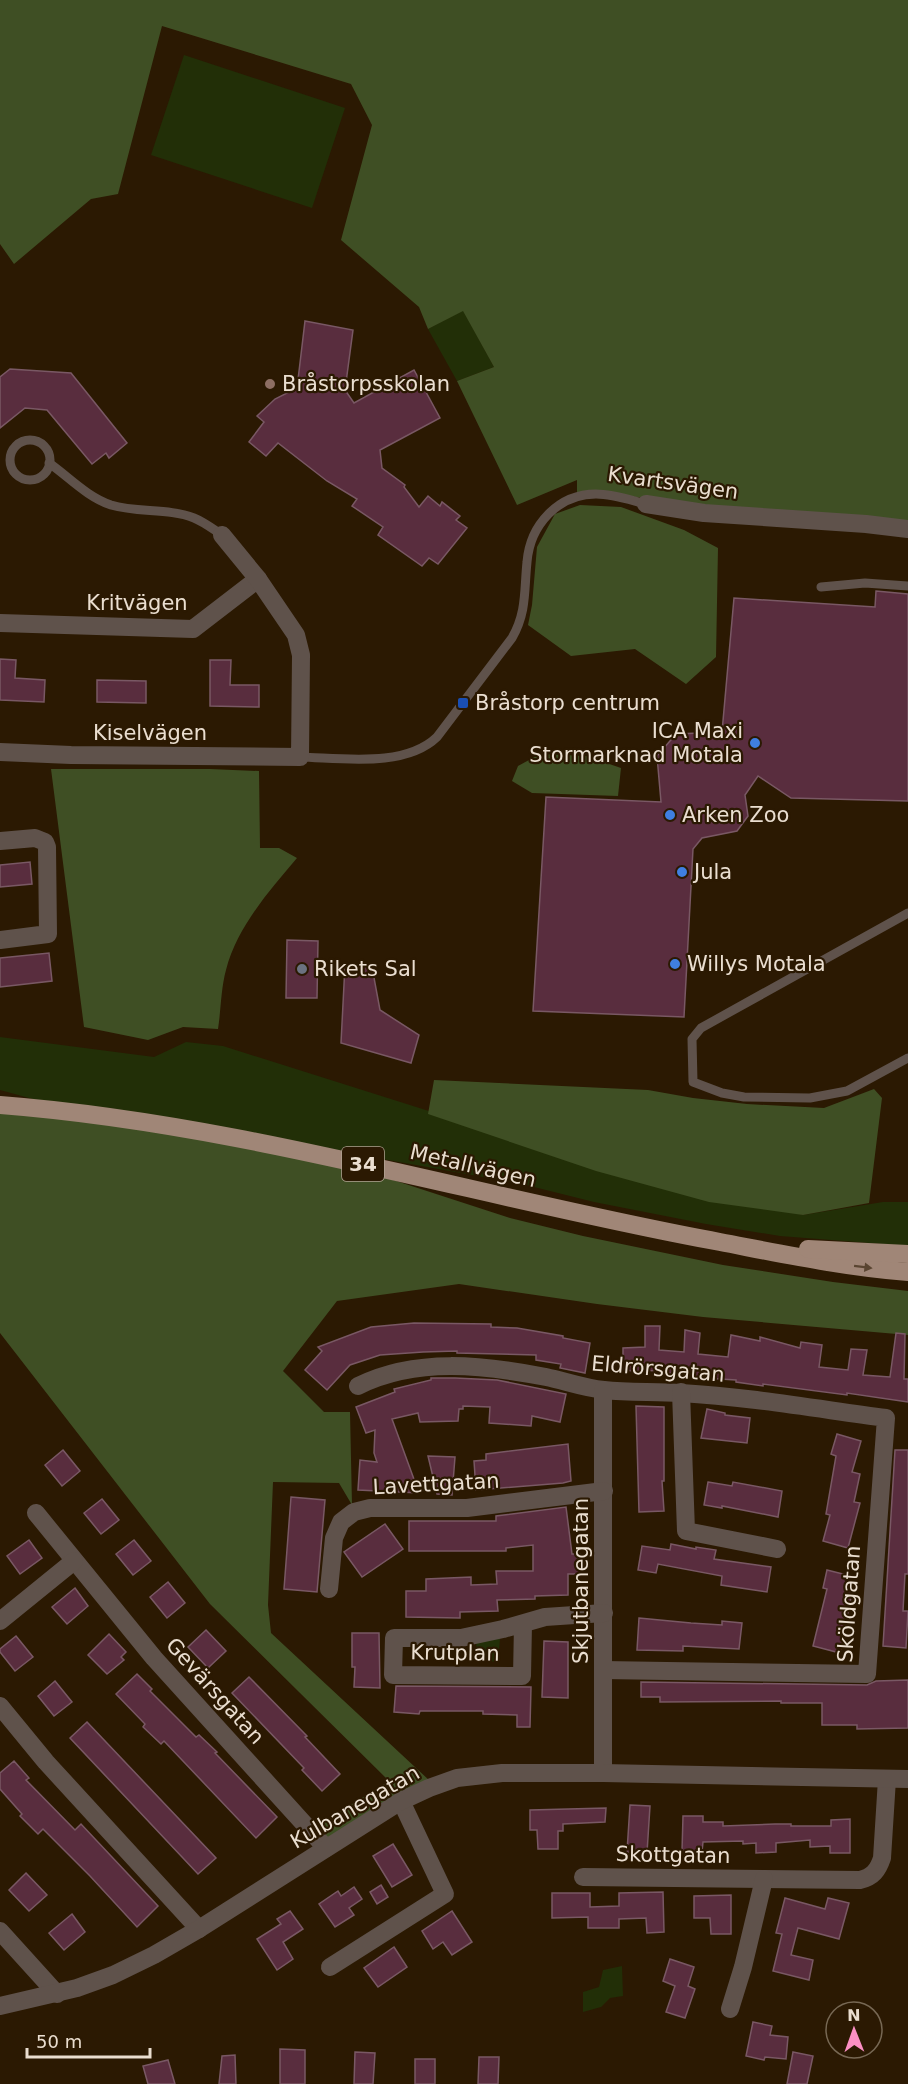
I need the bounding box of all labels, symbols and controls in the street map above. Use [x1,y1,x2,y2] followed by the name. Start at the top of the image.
[282,371,450,396] place label: Bråstorpsskolan
[263,377,277,391] marker: Bråstorpsskolan
[606,462,740,504] street label: Kvartsvägen
[86,591,188,615] street label: Kritvägen
[475,690,660,715] place label: Bråstorp centrum
[456,696,470,710] marker: Bråstorp centrum
[529,719,743,767] place label: ICA Maxi Stormarknad Motala
[93,721,207,745] street label: Kiselvägen
[748,736,762,750] marker: ICA Maxi Stormarknad Motala
[682,803,789,827] place label: Arken Zoo
[663,808,677,822] marker: Arken Zoo
[692,860,732,884] place label: Jula
[675,865,689,879] marker: Jula
[687,952,826,976] place label: Willys Motala
[314,957,417,981] place label: Rikets Sal
[668,957,682,971] marker: Willys Motala
[295,962,309,976] marker: Rikets Sal
[408,1140,538,1192] street label: Metallvägen
[342,1147,384,1181] road number: 34
[854,1263,873,1272] one-way arrow
[590,1351,726,1387] street label: Eldrörsgatan
[372,1469,500,1499] street label: Lavettgatan
[569,1498,593,1664] street label: Skjutbanegatan
[833,1545,865,1663] street label: Sköldgatan
[161,1633,269,1749] street label: Gevärsgatan
[410,1640,500,1666] street label: Krutplan
[286,1760,424,1854] street label: Kulbanegatan
[615,1842,731,1868] street label: Skottgatan
[824,2000,884,2060] north arrow
[847,2006,861,2025] text: N
[27,2021,150,2059] scale bar
[36,2031,82,2052] text: 50 m

